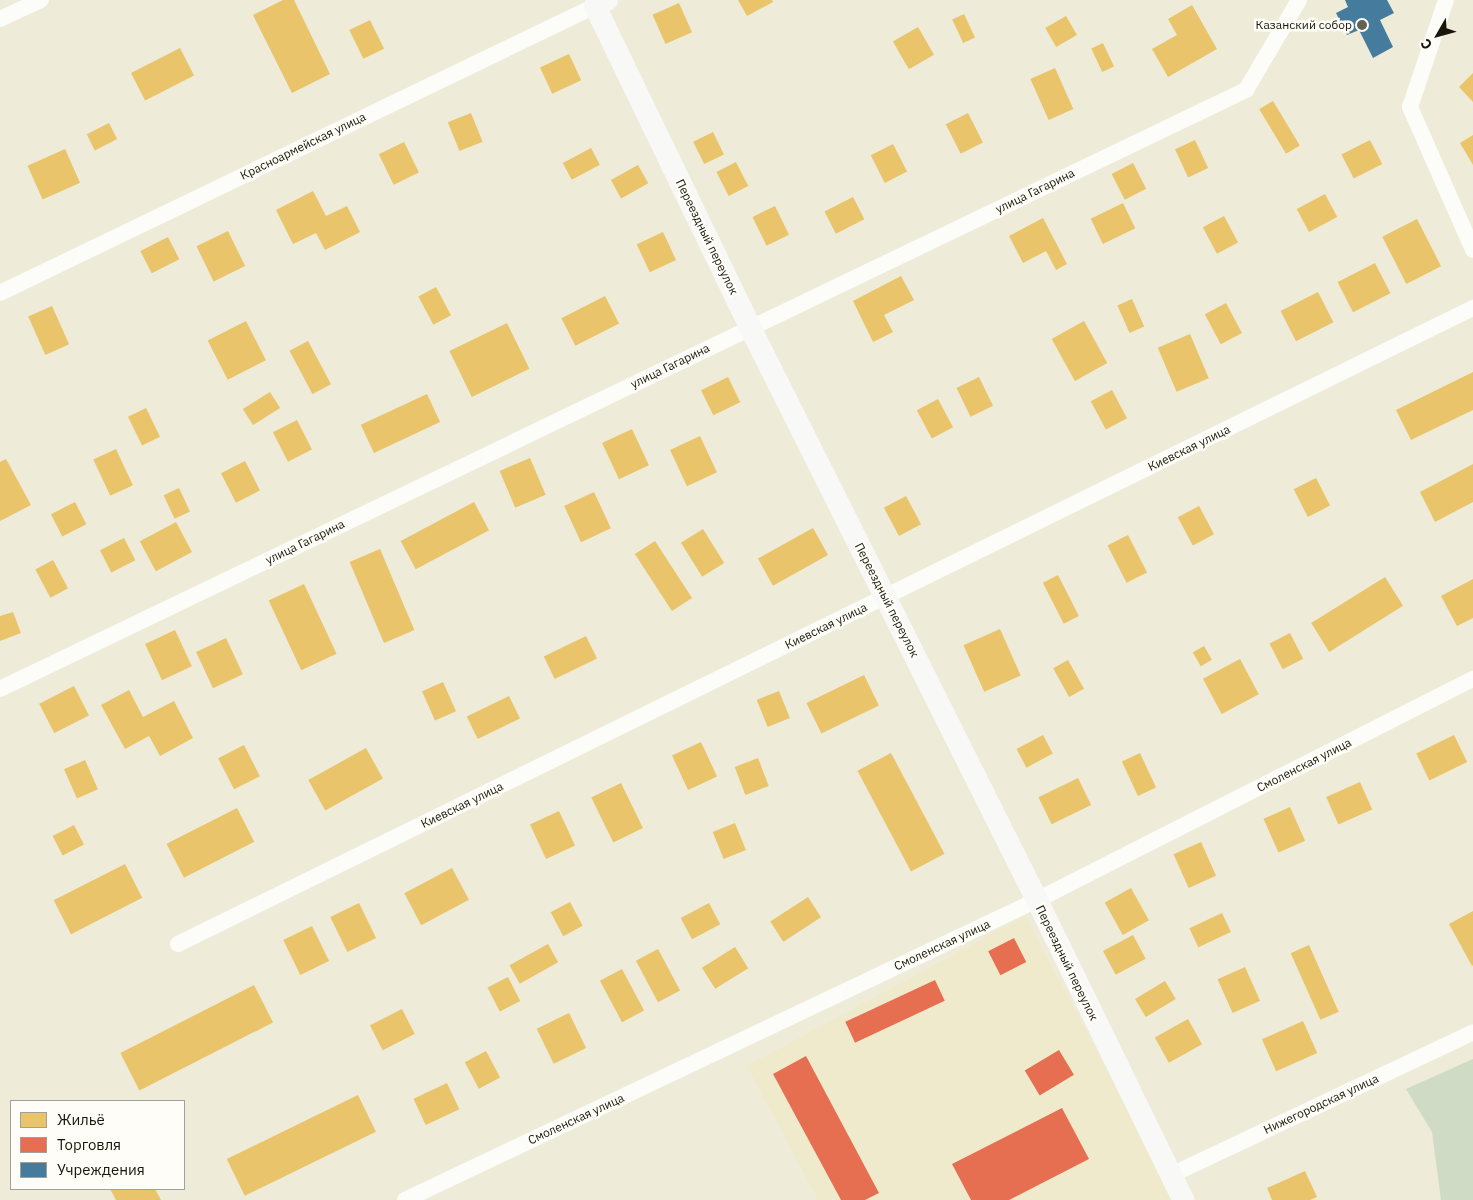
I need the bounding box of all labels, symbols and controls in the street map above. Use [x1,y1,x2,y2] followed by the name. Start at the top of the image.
[1413,10,1463,60] north arrow
[1256,18,1352,32] place label: Казанский собор
[1356,19,1368,31] marker: Казанский собор
[1416,35,1436,53] text: С
[238,109,368,183] street label: Красноармейская улица
[993,166,1077,216] street label: улица Гагарина
[673,177,741,297] street label: Переездный переулок
[628,341,712,391] street label: улица Гагарина
[1146,422,1232,474] street label: Киевская улица
[263,517,347,567] street label: улица Гагарина
[852,540,922,660] street label: Переездный переулок
[783,600,869,652] street label: Киевская улица
[1254,735,1354,795] street label: Смоленская улица
[419,779,505,831] street label: Киевская улица
[1033,903,1101,1023] street label: Переездный переулок
[892,916,992,974] street label: Смоленская улица
[1261,1071,1381,1137] street label: Нижегородская улица
[526,1090,626,1148] street label: Смоленская улица
[10,1100,185,1190] legend
[57,1110,105,1129] text: Жильё
[57,1135,121,1154] text: Торговля
[57,1160,145,1179] text: Учреждения

